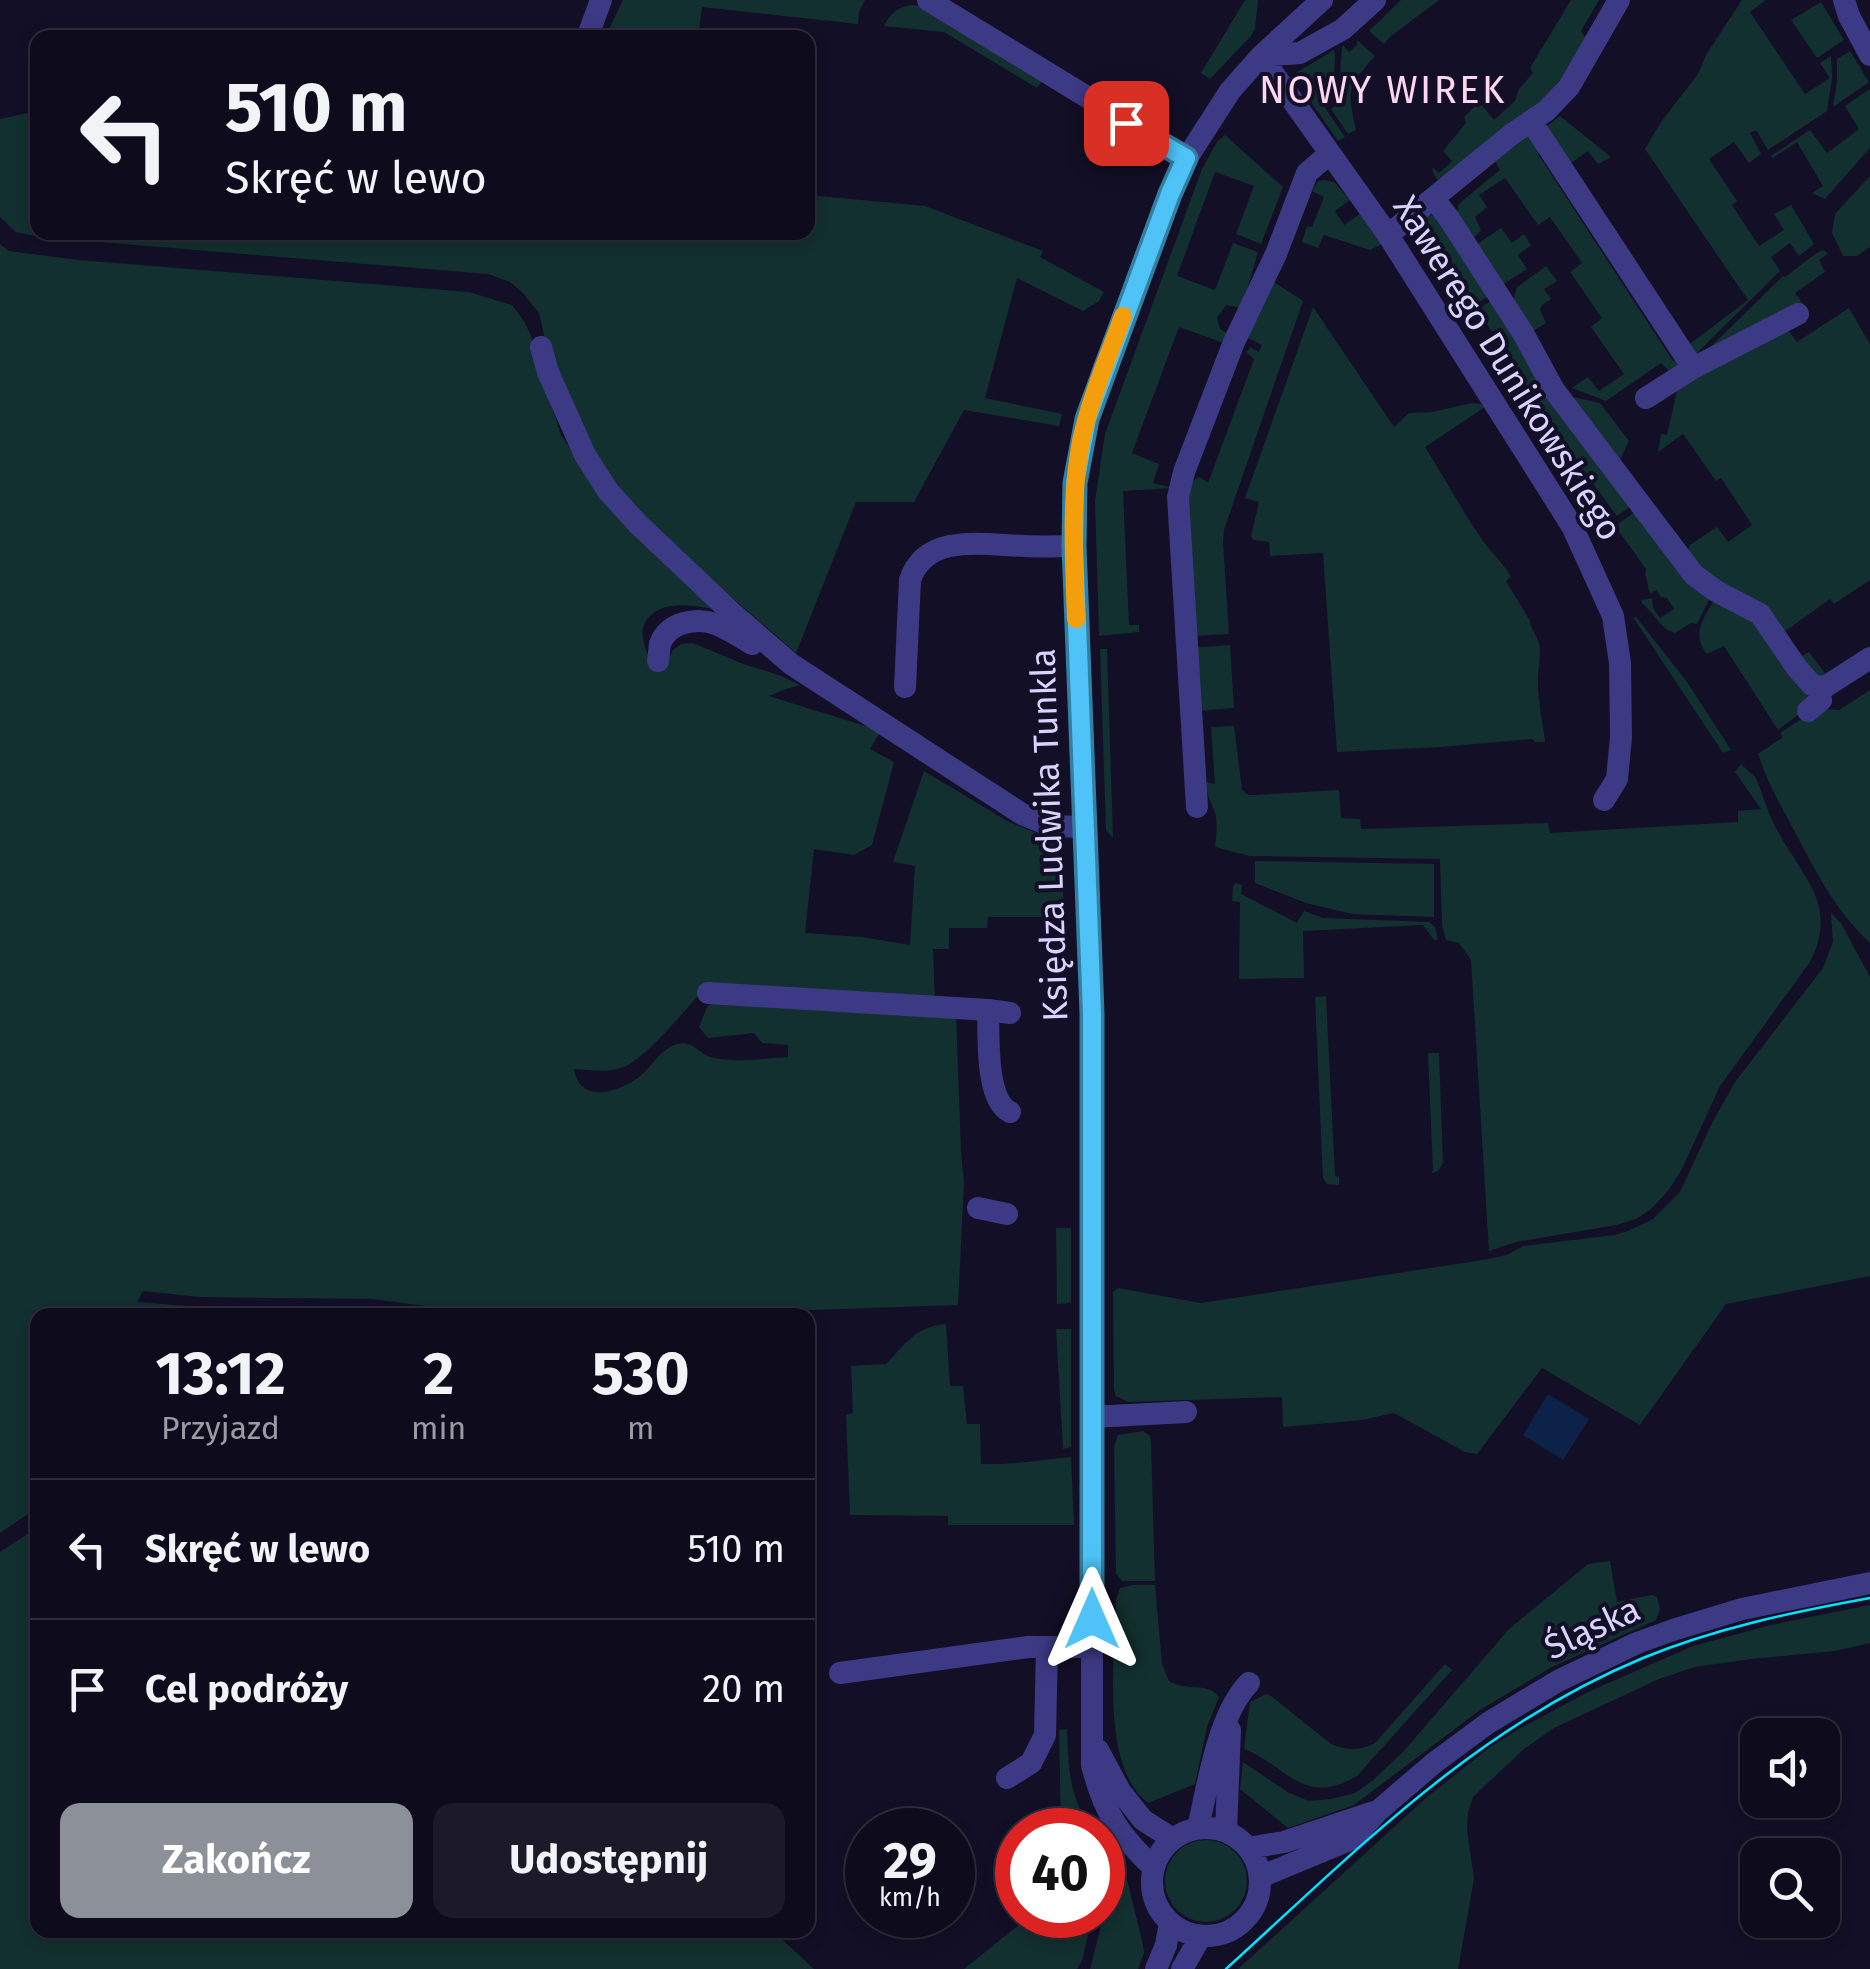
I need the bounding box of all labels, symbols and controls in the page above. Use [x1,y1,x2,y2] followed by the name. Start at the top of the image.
[225,66,408,150] text: 510 m
[1259,67,1507,113] district label: NOWY WIREK
[60,70,190,200] icon: left
[1084,81,1169,166] pin
[1099,96,1154,151] icon: arrive
[225,151,487,205] text: Skręć w lewo
[1385,188,1631,548] street label: Xawerego Dunikowskiego
[1021,648,1077,1022] street label: Księdza Ludwika Tunkla
[155,1338,286,1410] text: 13:12
[423,1338,454,1410] text: 2
[592,1338,690,1410] text: 530
[161,1409,280,1447] text: Przyjazd
[411,1409,466,1447] text: min
[627,1409,654,1447] text: m
[60,1522,115,1577] icon: left
[145,1526,370,1572] text: Skręć w lewo
[688,1526,785,1572] text: 510 m
[1040,1567,1144,1671] position arrow
[1538,1588,1646,1668] street label: Śląska
[60,1662,115,1717] icon: arrive
[145,1666,348,1712] text: Cel podróży
[702,1666,785,1712] text: 20 m
[1740,1718,1840,1938] map controls
[1740,1718,1840,1818] button: sound
[60,1803,413,1918] button: Zakończ
[433,1803,785,1918] button: Udostępnij
[995,1808,1125,1938] speed limit sign: 40
[883,1831,937,1891] text: 29
[1740,1838,1840,1938] button: search
[879,1883,941,1913] text: km/h

